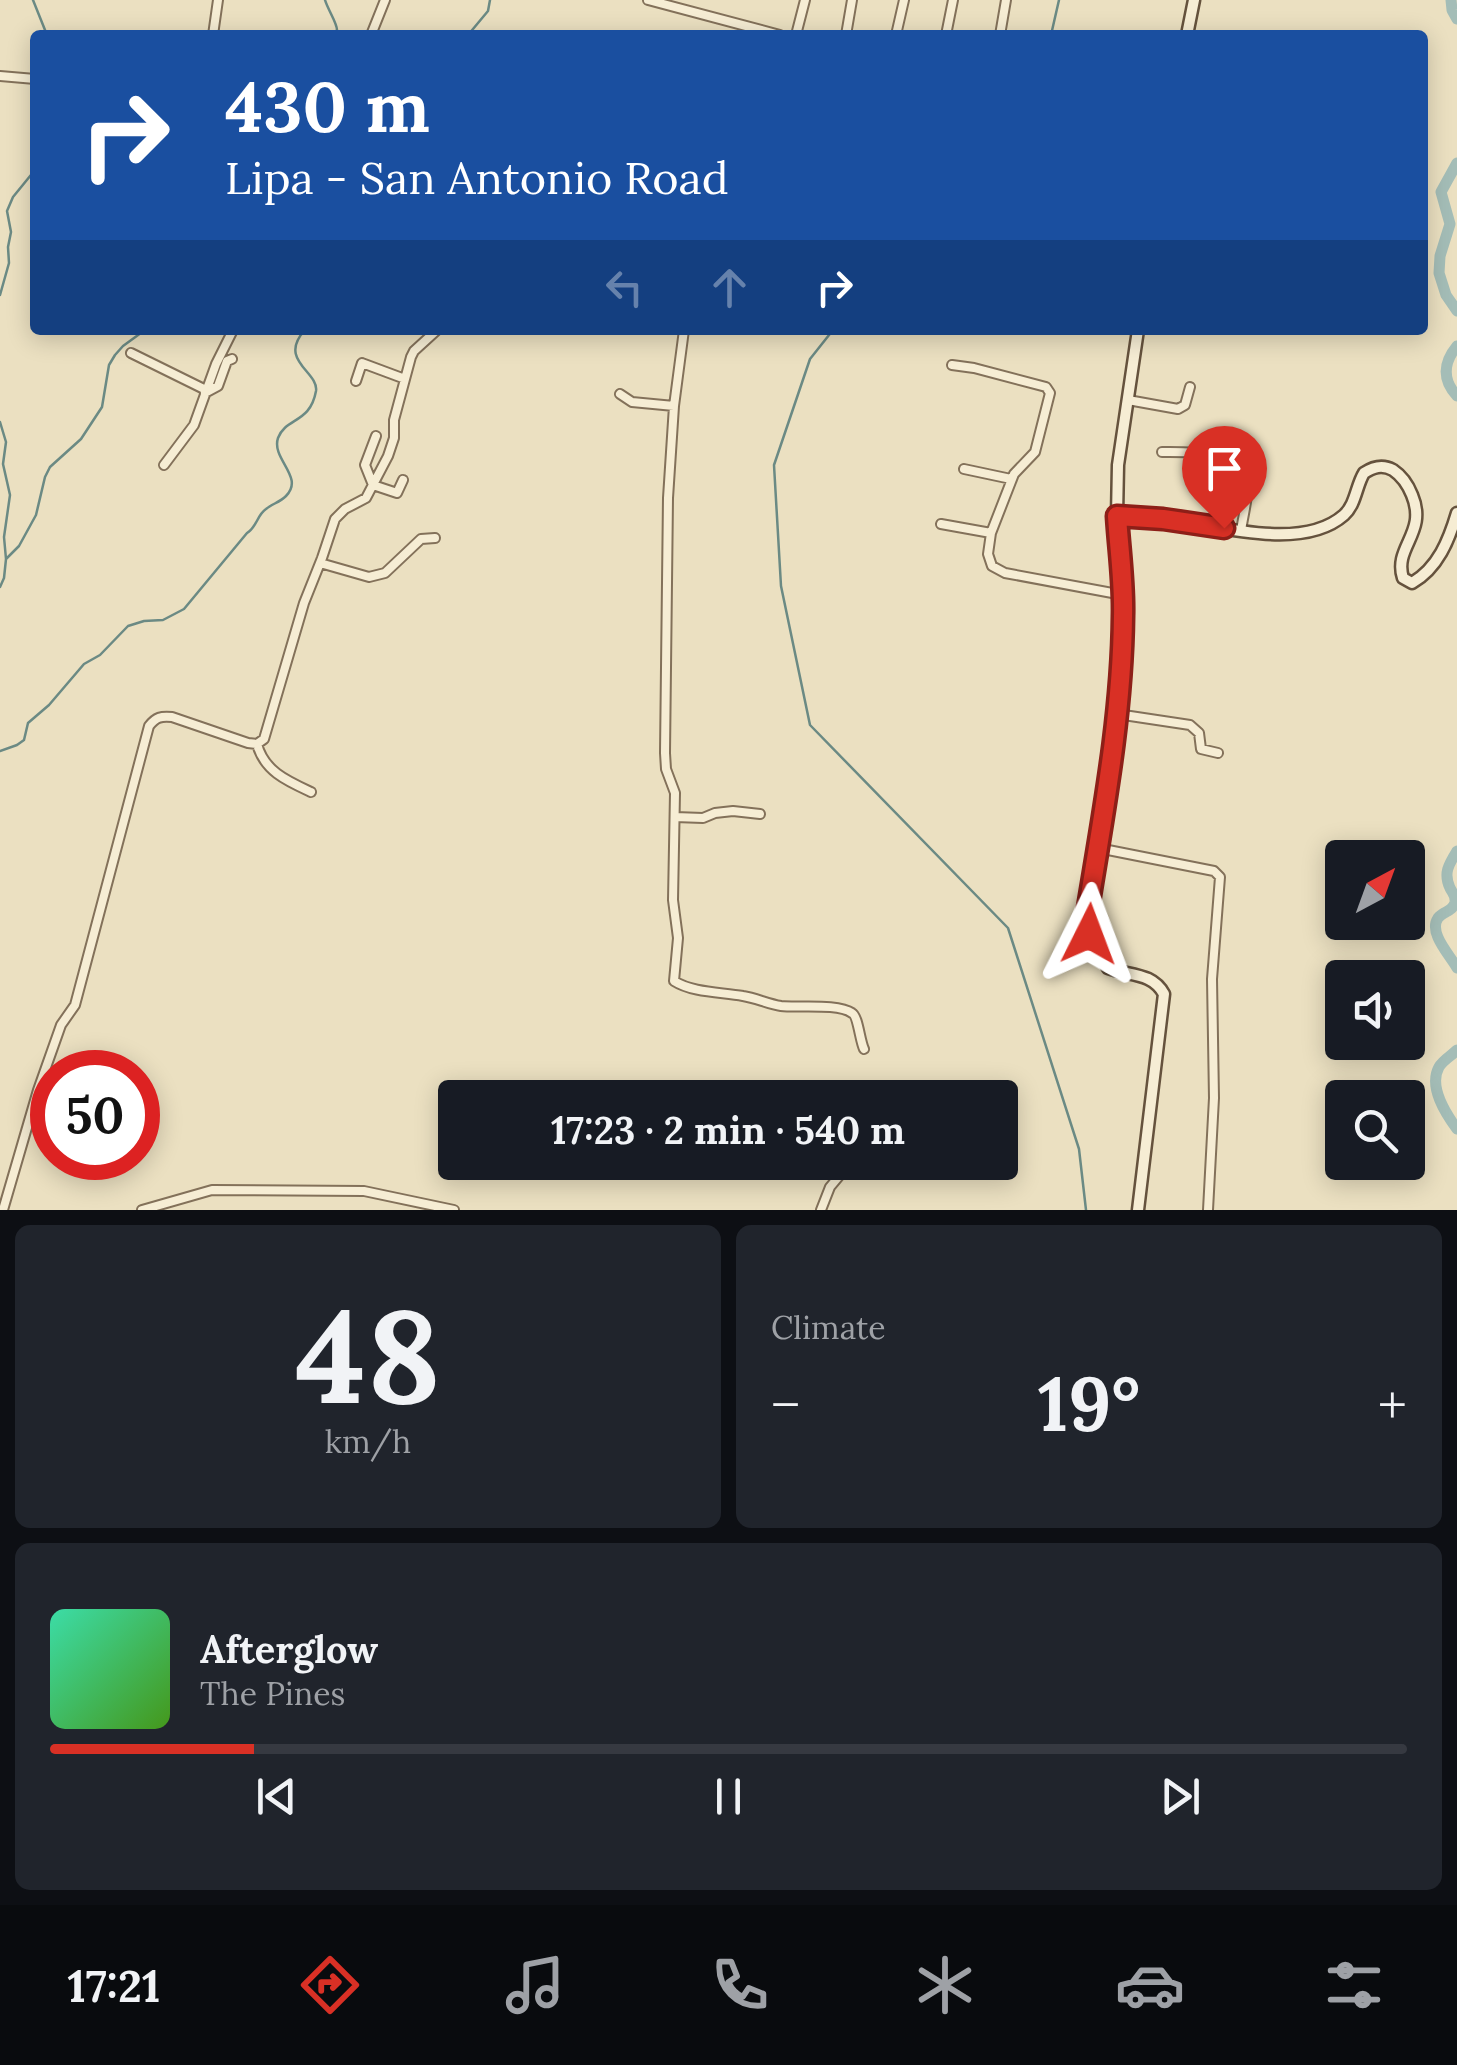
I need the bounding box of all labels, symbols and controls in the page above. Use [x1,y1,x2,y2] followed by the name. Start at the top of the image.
[225,62,430,151] text: 430 m
[60,70,190,200] icon: right
[225,149,729,206] text: Lipa - San Antonio Road
[597,260,652,315] icon: left
[702,260,757,315] icon: ahead
[807,260,862,315] icon: right
[1182,426,1267,529] pin
[1197,441,1252,496] icon: arrive
[1325,840,1425,940] north arrow
[1325,840,1425,1180] map controls
[1037,882,1141,986] position arrow
[1325,960,1425,1060] button: sound
[30,1050,160,1180] speed limit sign: 50
[1325,1080,1425,1180] button: search
[551,1106,905,1154] text: 17:23 · 2 min · 540 m
[295,1272,441,1439] text: 48
[771,1307,886,1348] text: Climate
[1038,1356,1140,1452] text: 19°
[771,1370,800,1440] text: −
[1378,1370,1407,1440] text: +
[325,1421,411,1462] text: km/h
[200,1625,378,1673] text: Afterglow
[200,1673,345,1714] text: The Pines
[249,1769,304,1824] icon: previous
[701,1769,756,1824] icon: pause
[1153,1769,1208,1824] icon: next
[295,1950,365,2020] icon: directions
[500,1950,570,2020] icon: music
[705,1950,775,2020] icon: phone
[910,1950,980,2020] icon: climate
[1115,1950,1185,2020] icon: car
[1319,1950,1389,2020] icon: filters
[67,1957,160,2014] text: 17:21

